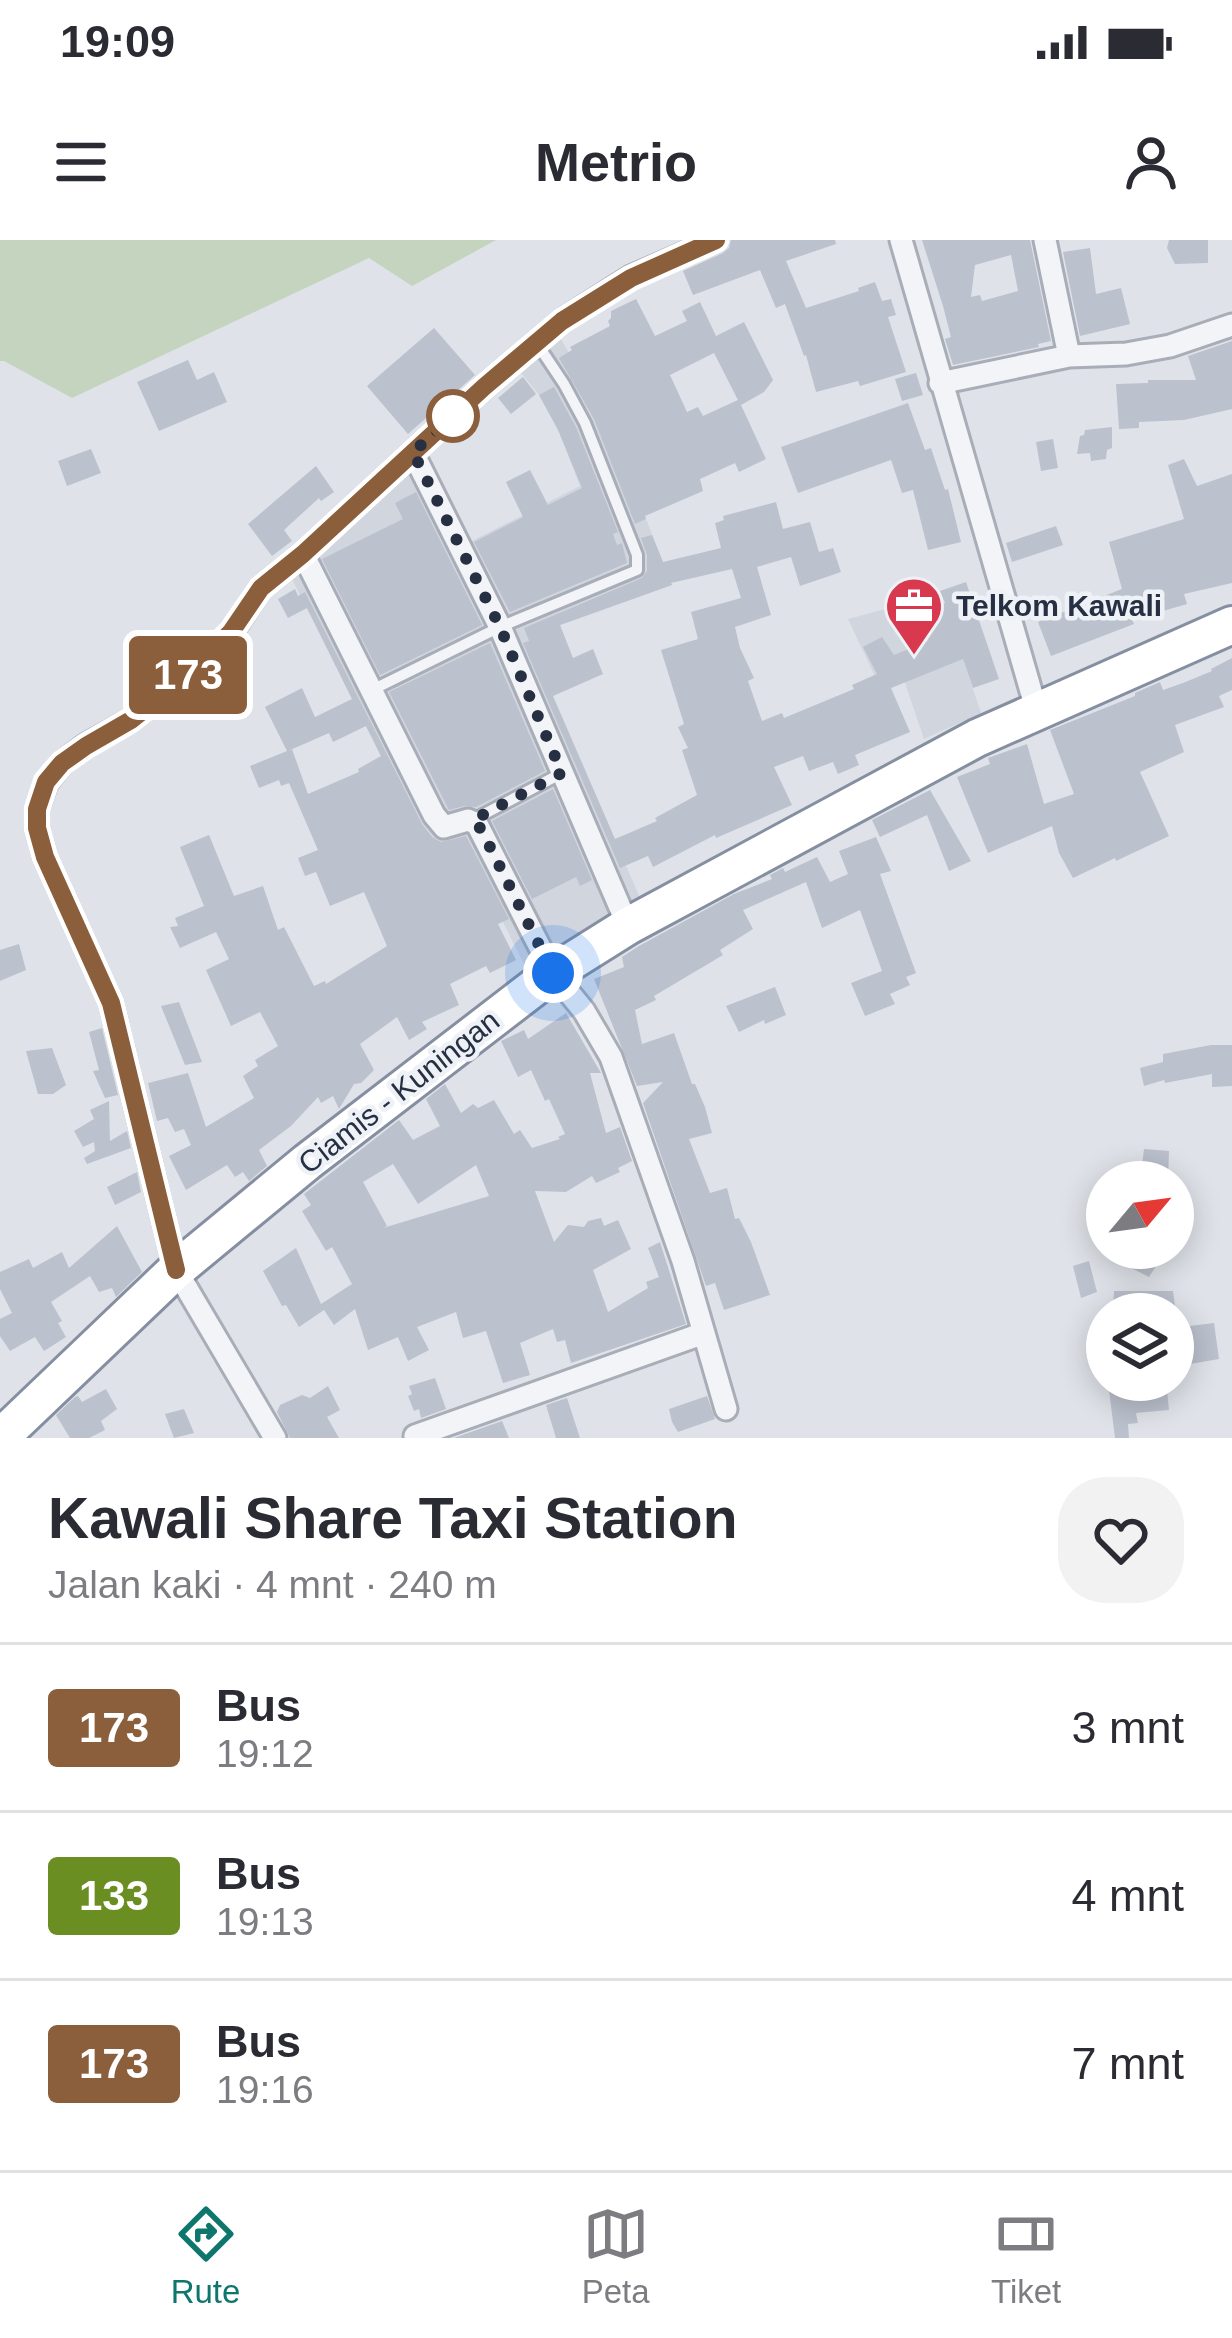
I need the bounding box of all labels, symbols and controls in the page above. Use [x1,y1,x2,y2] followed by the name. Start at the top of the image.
[60,16,175,67] text: 19:09
[48,129,114,195] icon: menu
[1118,129,1184,195] icon: person
[535,132,697,192] text: Metrio
[428,391,478,441] unlabelled marker
[883,575,945,657] office icon: Telkom Kawali
[956,589,1162,622] place label: Telkom Kawali
[119,636,257,714] line badge: 173
[153,651,223,698] text: 173
[523,943,583,1003] your location
[292,1003,505,1180] street label: Ciamis - Kuningan
[1086,1161,1194,1269] north arrow
[1086,1161,1194,1401] map controls
[1086,1293,1194,1401] button: layers
[1058,1477,1184,1603] button: heart
[48,1486,737,1550] text: Kawali Share Taxi Station
[48,1563,497,1606] text: Jalan kaki · 4 mnt · 240 m
[216,1680,301,1731] text: Bus
[1071,1702,1184,1753] text: 3 mnt
[79,1704,149,1751] text: 173
[216,1732,314,1775] text: 19:12
[216,1848,301,1899] text: Bus
[1071,1870,1184,1921] text: 4 mnt
[79,1872,149,1919] text: 133
[216,1900,314,1943] text: 19:13
[216,2016,301,2067] text: Bus
[1071,2038,1184,2089] text: 7 mnt
[79,2040,149,2087] text: 173
[216,2068,314,2111] text: 19:16
[171,2201,240,2311] tab: Rute
[582,2201,650,2311] tab: Peta
[991,2201,1061,2311] tab: Tiket

